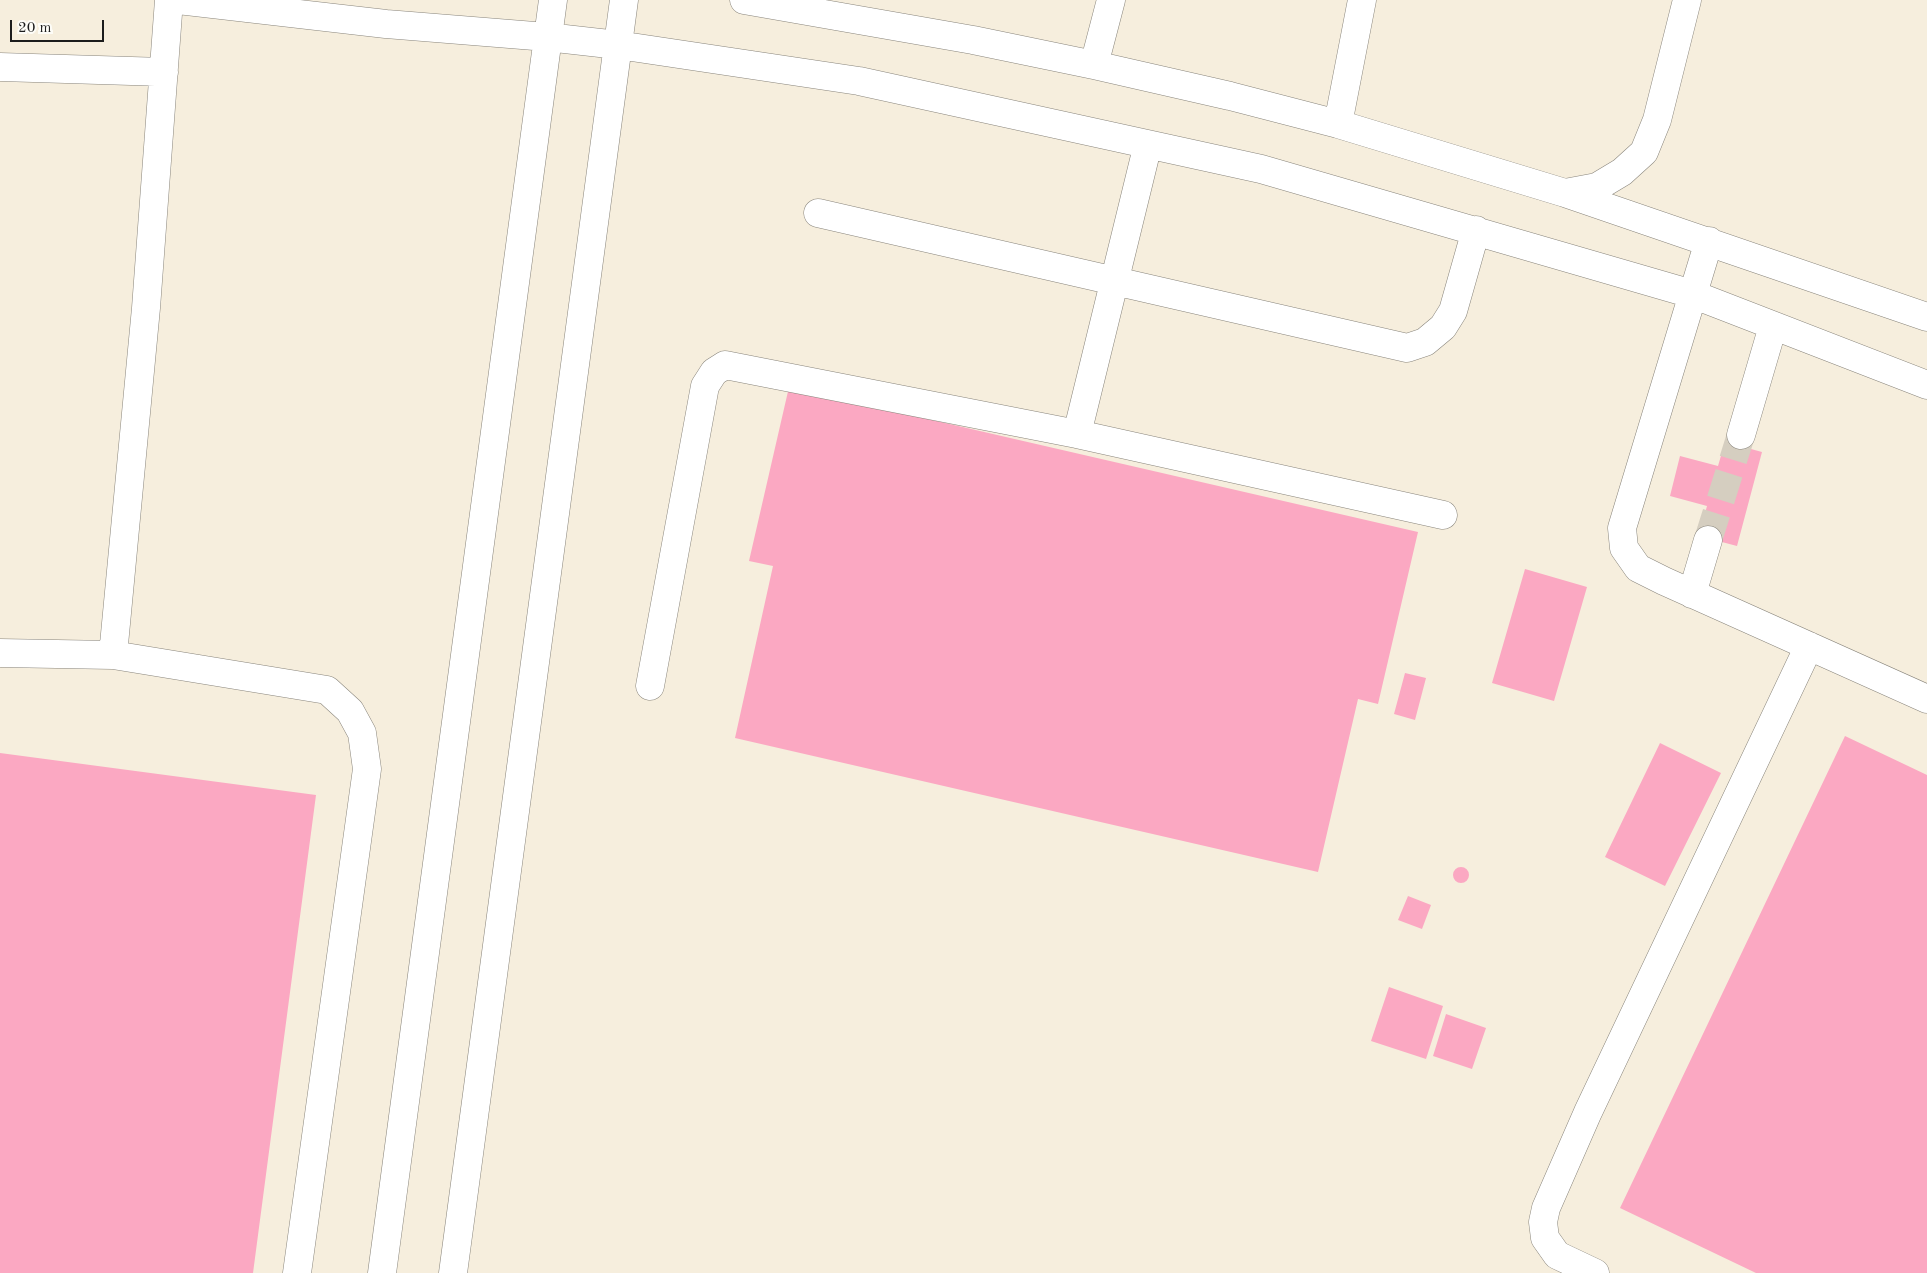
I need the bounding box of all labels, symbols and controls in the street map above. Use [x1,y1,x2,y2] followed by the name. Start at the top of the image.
[12,10,106,42] scale bar
[18,21,52,36] text: 20 m

